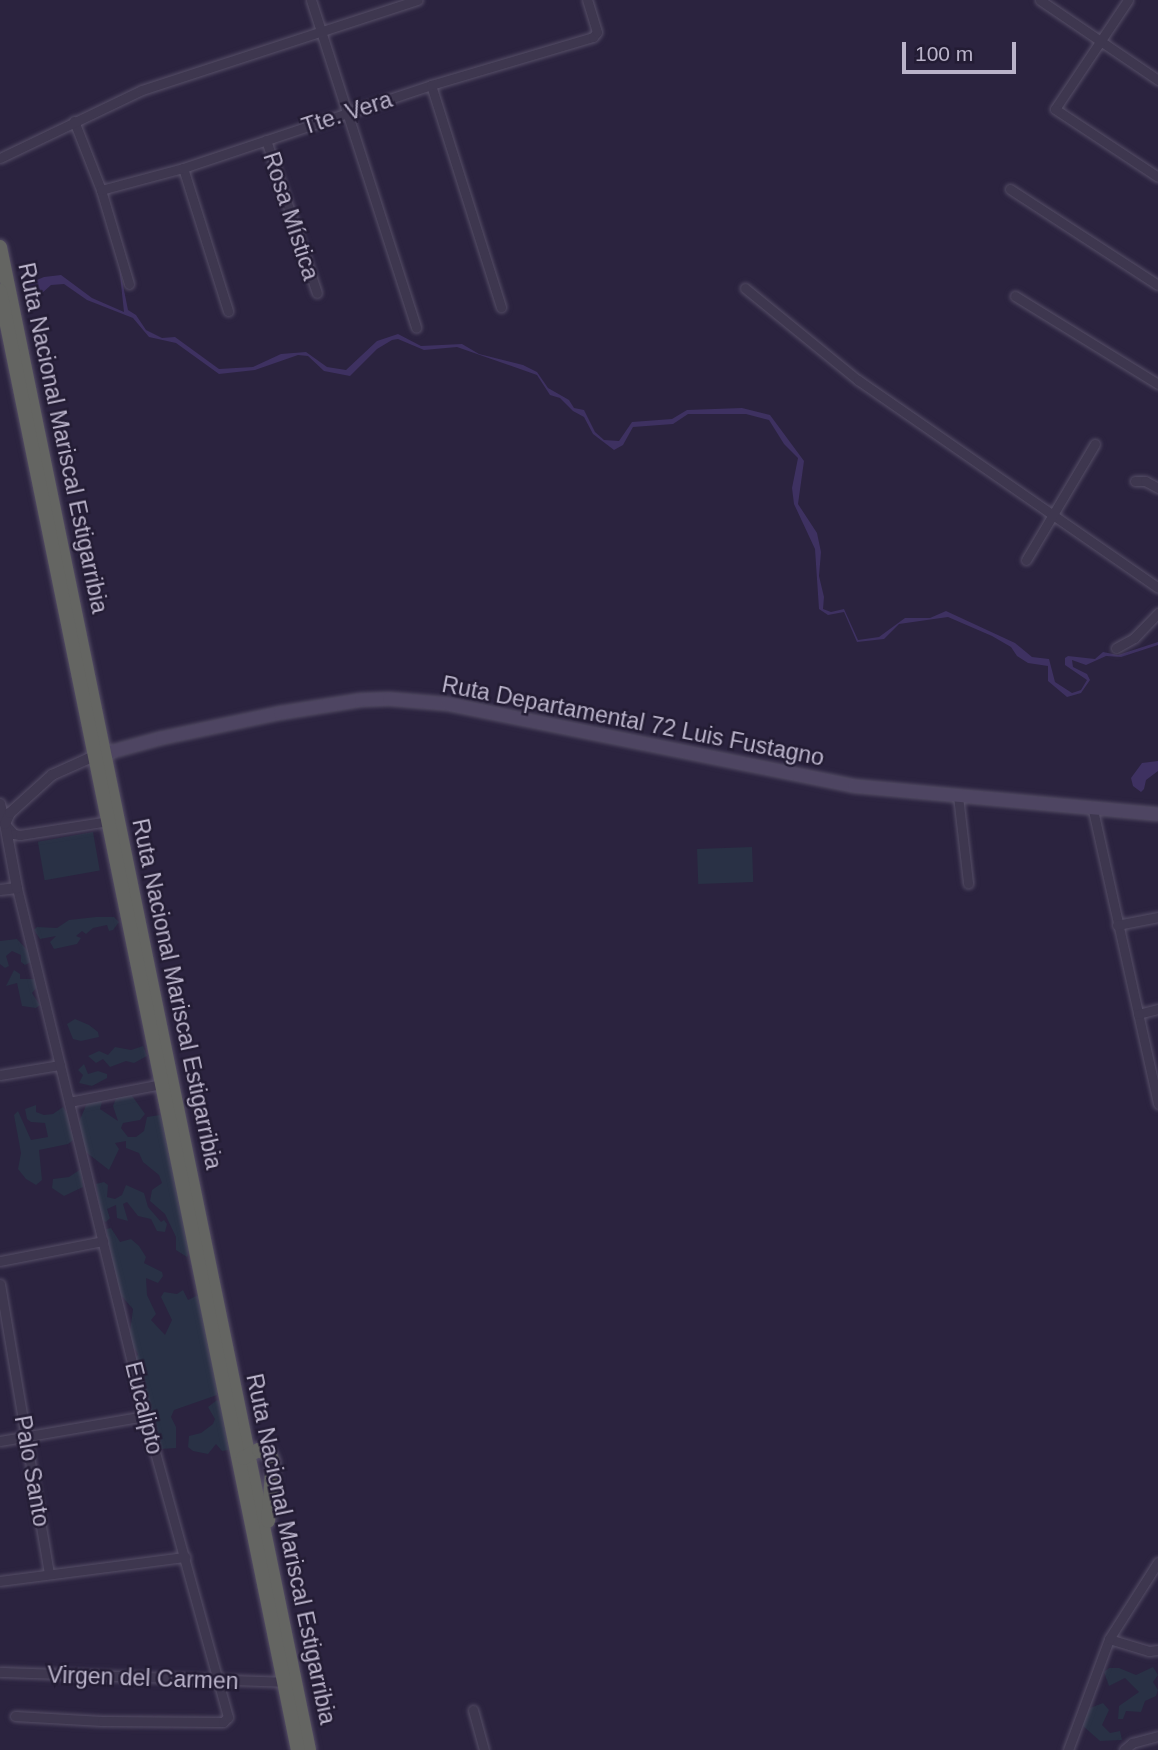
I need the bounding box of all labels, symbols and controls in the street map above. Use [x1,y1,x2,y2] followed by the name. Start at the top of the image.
[906,28,1020,72] scale bar
[915,42,973,65] text: 100 m
[298,85,396,141] street label: Tte. Vera
[257,149,325,283] street label: Rosa Mística
[12,260,114,616] street label: Ruta Nacional Mariscal Estigarribia
[440,670,826,772] street label: Ruta Departamental 72 Luis Fustagno
[126,816,228,1172] street label: Ruta Nacional Mariscal Estigarribia
[119,1359,169,1457] street label: Eucalipto
[240,1371,342,1727] street label: Ruta Nacional Mariscal Estigarribia
[9,1413,55,1529] street label: Palo Santo
[47,1661,239,1695] street label: Virgen del Carmen

